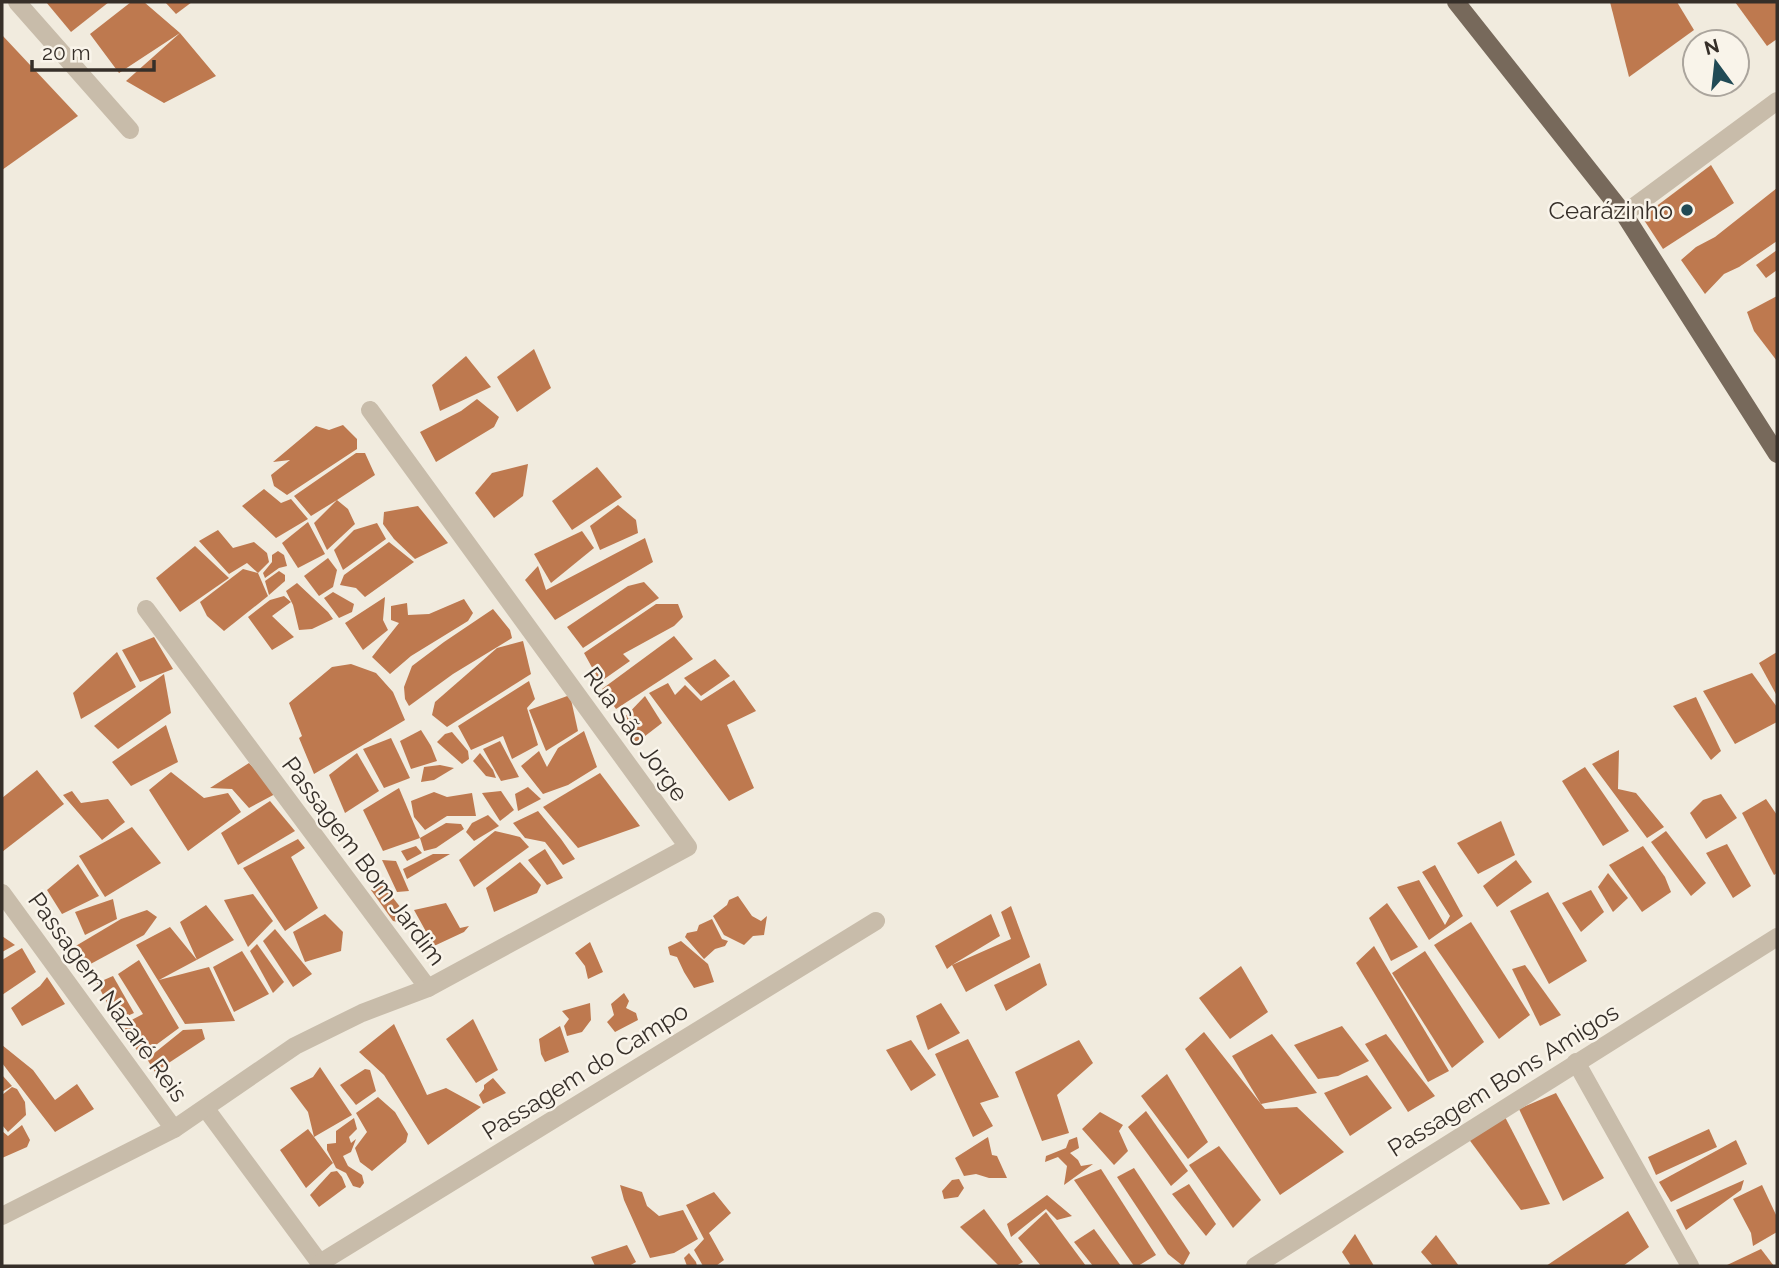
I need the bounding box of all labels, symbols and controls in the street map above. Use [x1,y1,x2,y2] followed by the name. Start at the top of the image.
[32,28,154,72] scale bar
[1681,28,1751,98] north arrow
[1702,34,1721,59] text: N
[42,40,90,65] text: 20 m
[1549,196,1673,225] place label: Cearázinho
[1679,202,1695,218] marker: Cearázinho
[578,661,694,807] street label: Rua São Jorge
[276,751,452,971] street label: Passagem Bom Jardim
[22,887,194,1107] street label: Passagem Nazaré Reis
[477,996,693,1146] street label: Passagem do Campo
[1382,997,1624,1163] street label: Passagem Bons Amigos

